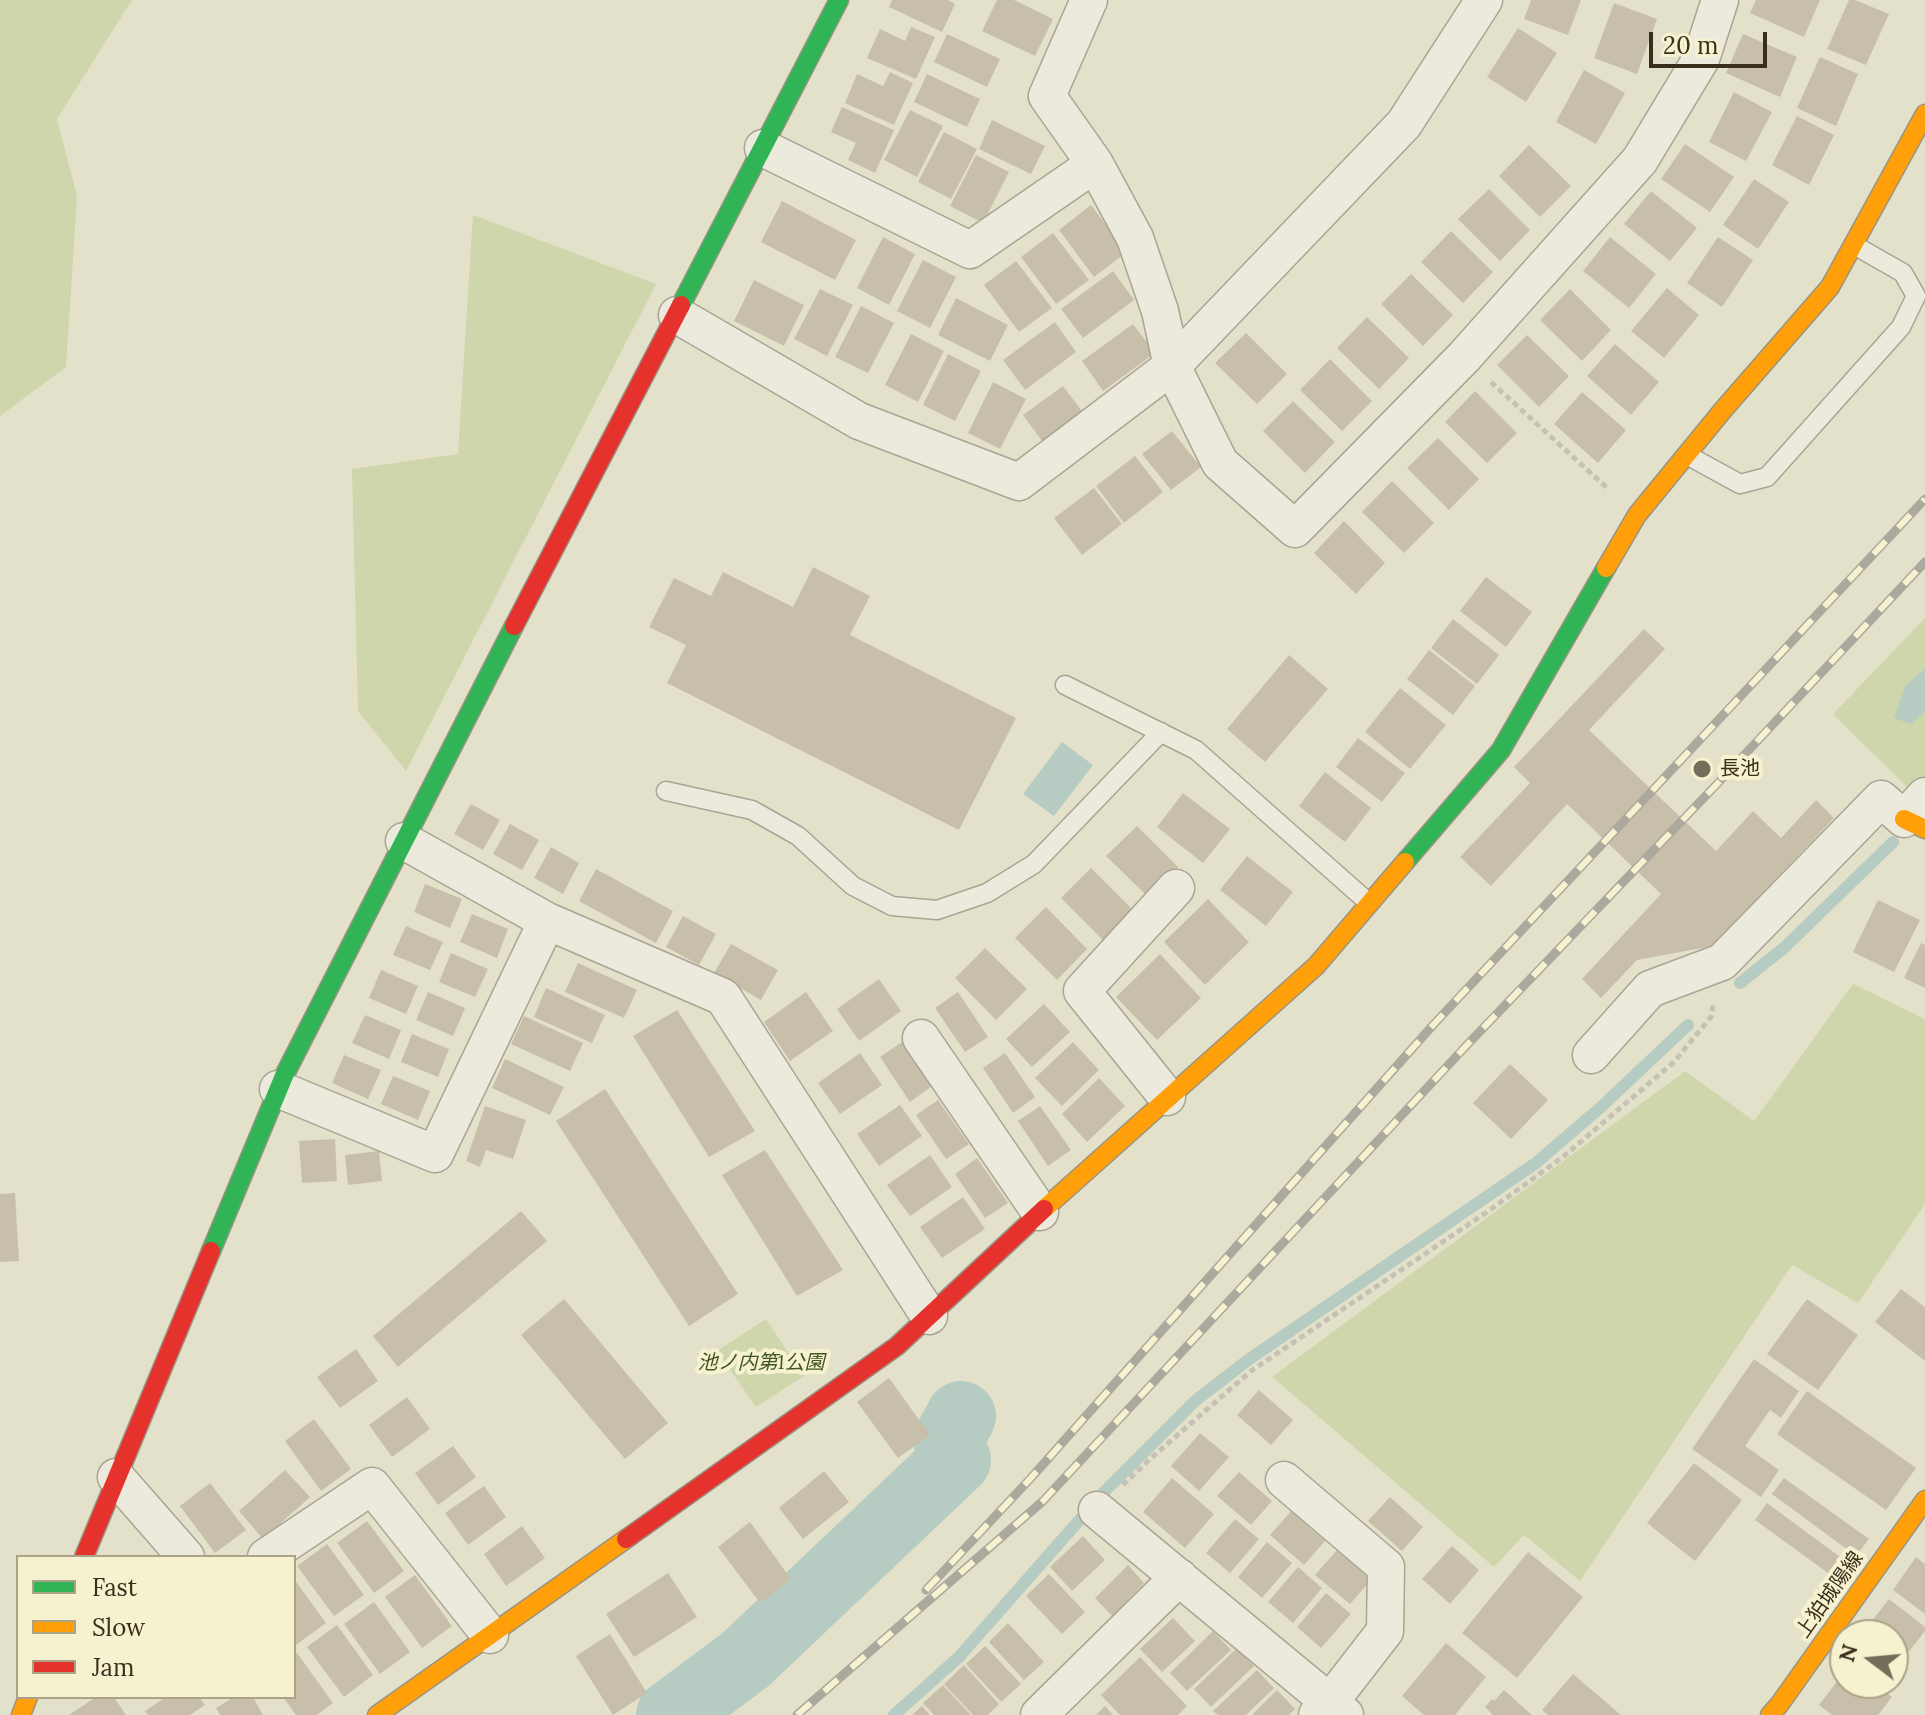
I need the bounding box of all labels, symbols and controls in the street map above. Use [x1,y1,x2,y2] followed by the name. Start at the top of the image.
[1653,16,1771,66] scale bar
[1663,30,1719,61] text: 20 m
[1720,757,1760,781] place label: 長池
[1691,758,1713,780] marker: 長池
[697,1351,825,1375] park label: 池ノ内第1公園
[1791,1547,1869,1643] street label: 上狛城陽線
[16,1555,296,1699] legend
[92,1572,137,1603] text: Fast
[92,1612,145,1643] text: Slow
[1829,1619,1909,1699] north arrow
[1832,1641,1864,1665] text: N
[92,1652,134,1683] text: Jam

